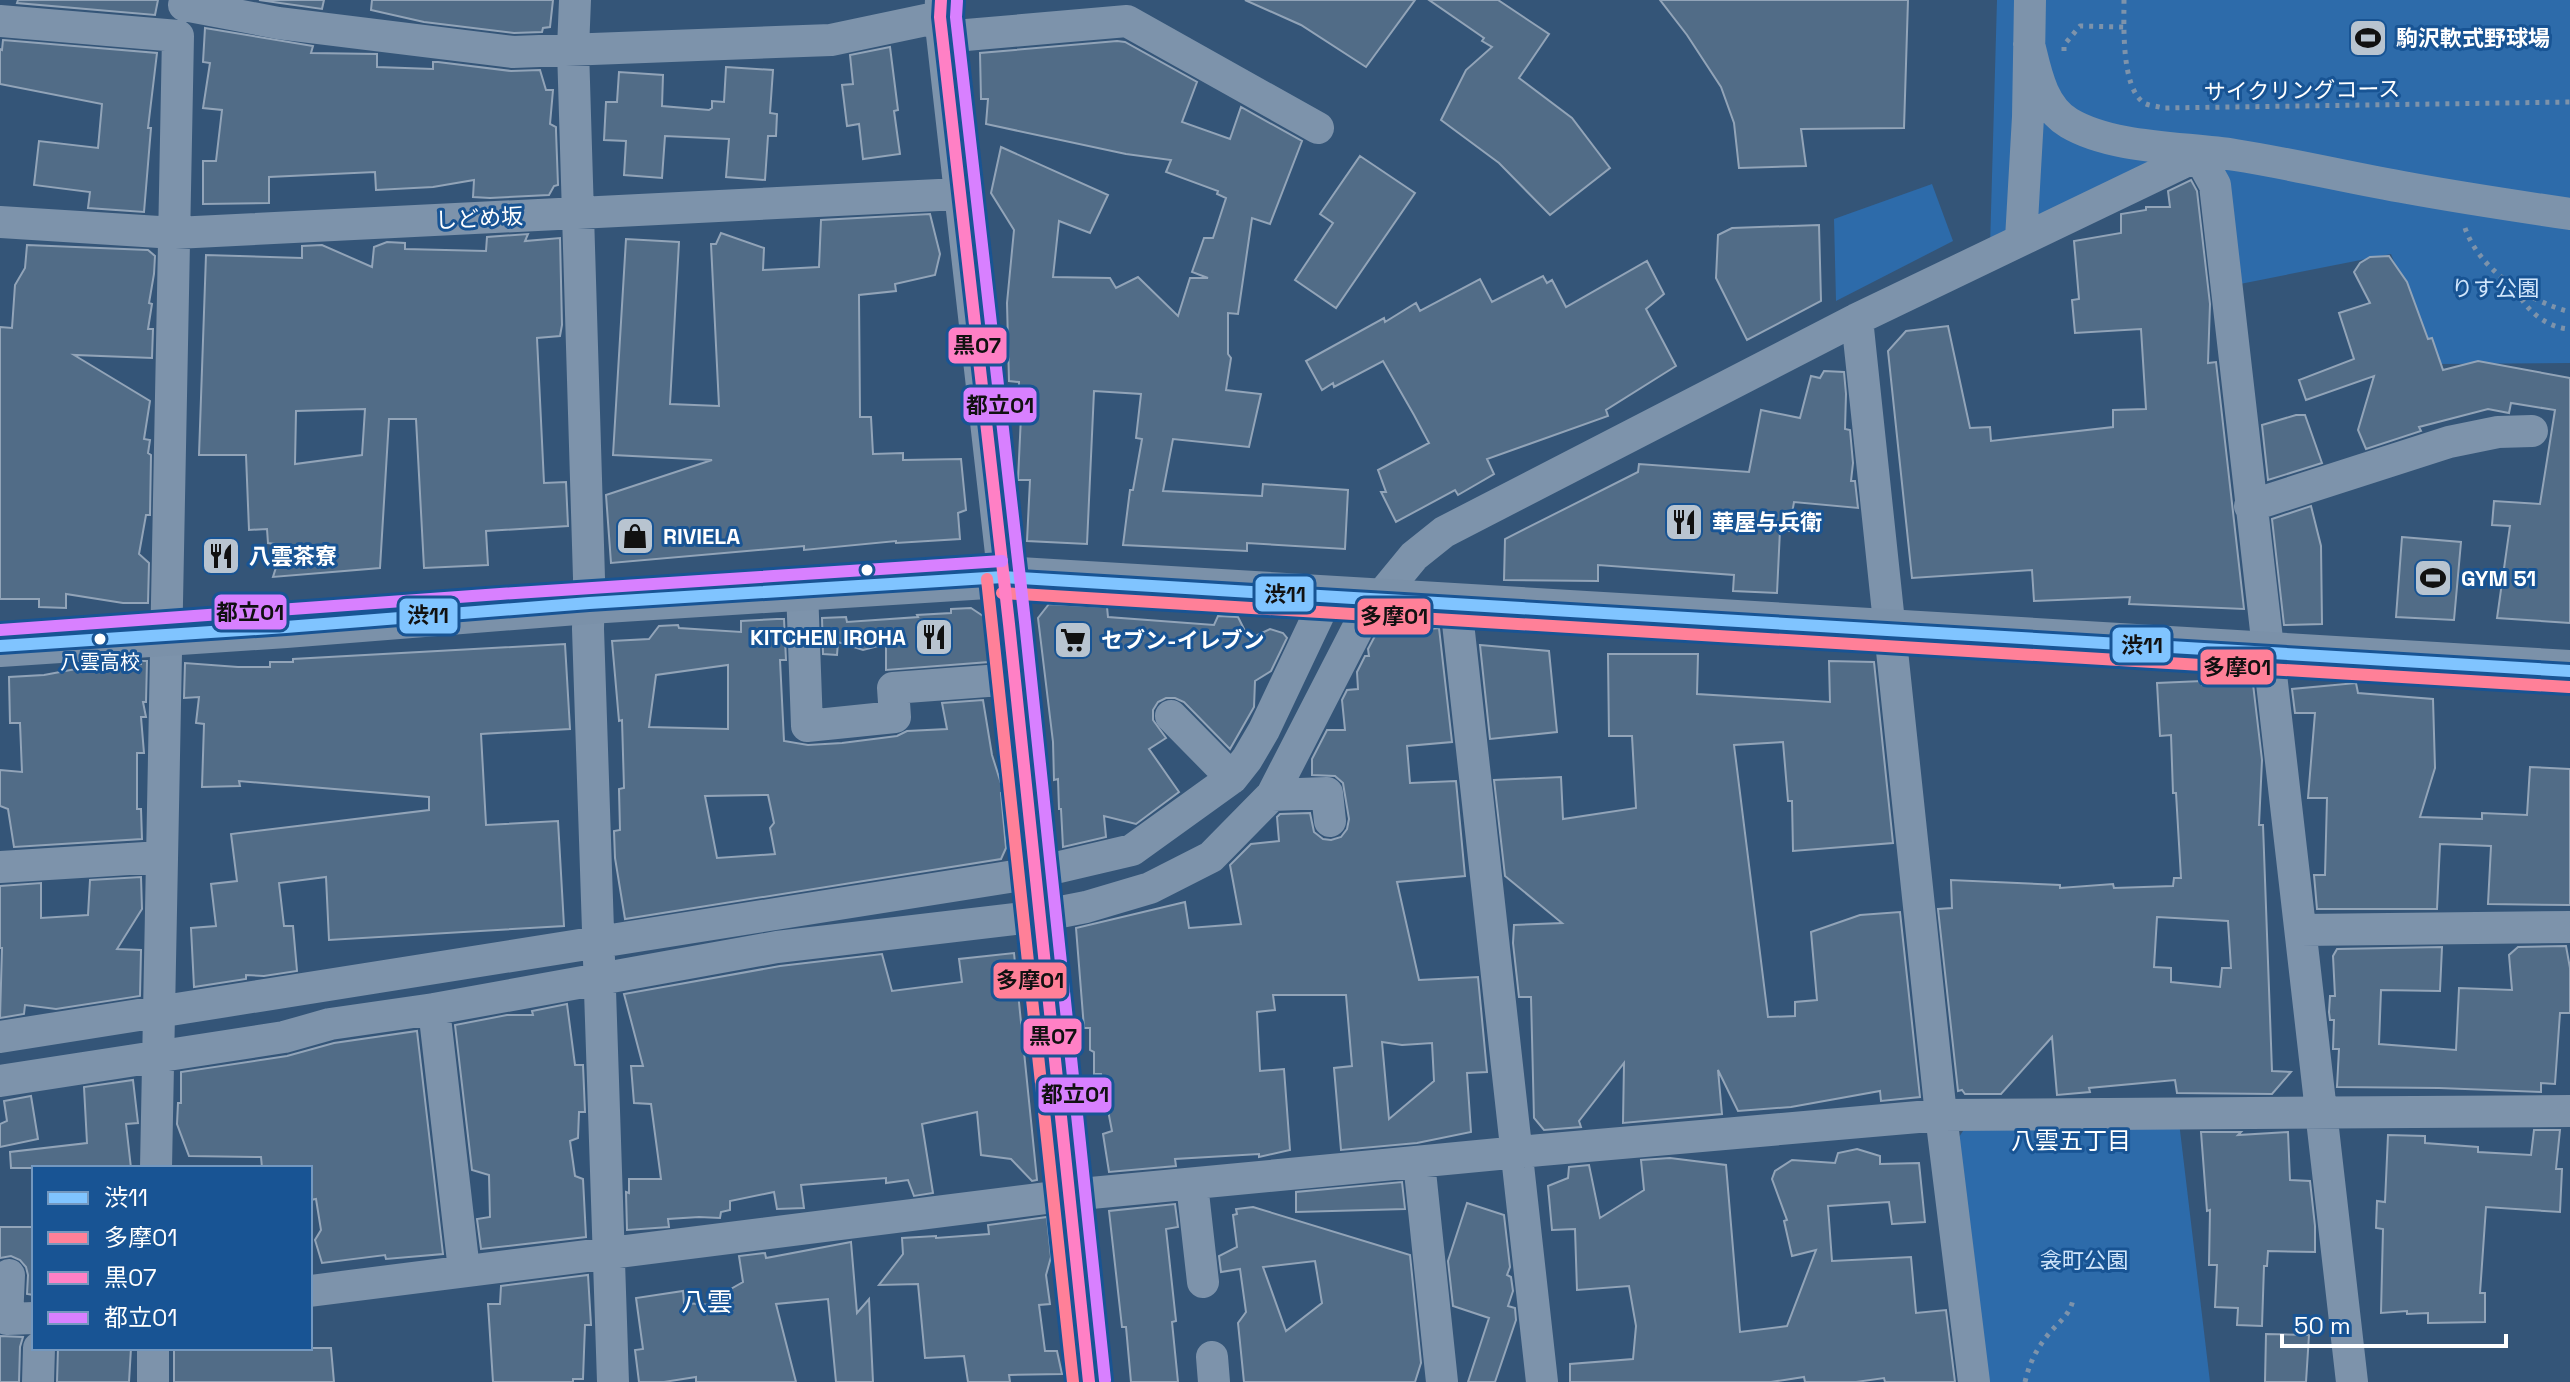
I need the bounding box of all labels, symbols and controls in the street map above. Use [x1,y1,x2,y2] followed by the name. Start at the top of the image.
[2347,17,2389,59] sports icon: 駒沢軟式野球場
[2396,24,2550,52] place label: 駒沢軟式野球場
[2204,74,2400,106] street label: サイクリングコース
[434,202,524,234] street label: しどめ坂
[2451,274,2539,302] park label: りす公園
[947,326,1008,365] line badge: 黒07
[953,331,1001,359] text: 黒07
[962,386,1038,424] line badge: 都立01
[966,391,1034,419] text: 都立01
[1663,501,1705,543] restaurant icon: 華屋与兵衛
[1712,508,1822,536] place label: 華屋与兵衛
[614,515,656,557] shop icon: RIVIELA
[663,522,740,550] place label: RIVIELA
[200,535,242,577] restaurant icon: 八雲茶寮
[249,542,337,570] place label: 八雲茶寮
[2412,557,2454,599] sports icon: GYM 51
[859,562,875,578] unlabelled marker
[2461,564,2536,592] place label: GYM 51
[1254,575,1315,613] line badge: 渋11
[1264,580,1306,608] text: 渋11
[213,593,288,631] line badge: 都立01
[398,597,459,635] line badge: 渋11
[1356,597,1432,636] line badge: 多摩01
[216,598,284,626] text: 都立01
[407,601,449,629] text: 渋11
[1360,602,1428,630] text: 多摩01
[913,616,955,658] restaurant icon: KITCHEN IROHA
[1052,619,1094,661] supermarket icon: セブン-イレブン
[750,623,906,651] place label: KITCHEN IROHA
[1101,626,1265,654] place label: セブン-イレブン
[2111,626,2172,664] line badge: 渋11
[92,631,108,647] marker: 八雲高校
[2121,631,2163,659] text: 渋11
[2199,648,2275,686] line badge: 多摩01
[60,649,140,675] place label: 八雲高校
[2203,653,2271,681] text: 多摩01
[992,961,1068,1000] line badge: 多摩01
[996,966,1064,994] text: 多摩01
[1022,1017,1083,1056] line badge: 黒07
[1029,1022,1077,1050] text: 黒07
[1037,1076,1113,1114] line badge: 都立01
[1041,1080,1109,1108] text: 都立01
[2011,1125,2131,1156] district label: 八雲五丁目
[32,1166,312,1350] legend
[104,1182,148,1213] text: 渋11
[104,1222,177,1253] text: 多摩01
[2040,1246,2128,1274] park label: 衾町公園
[104,1262,157,1293] text: 黒07
[681,1285,733,1319] district label: 八雲
[2282,1298,2506,1348] scale bar
[104,1302,177,1333] text: 都立01
[2294,1310,2351,1341] text: 50 m

